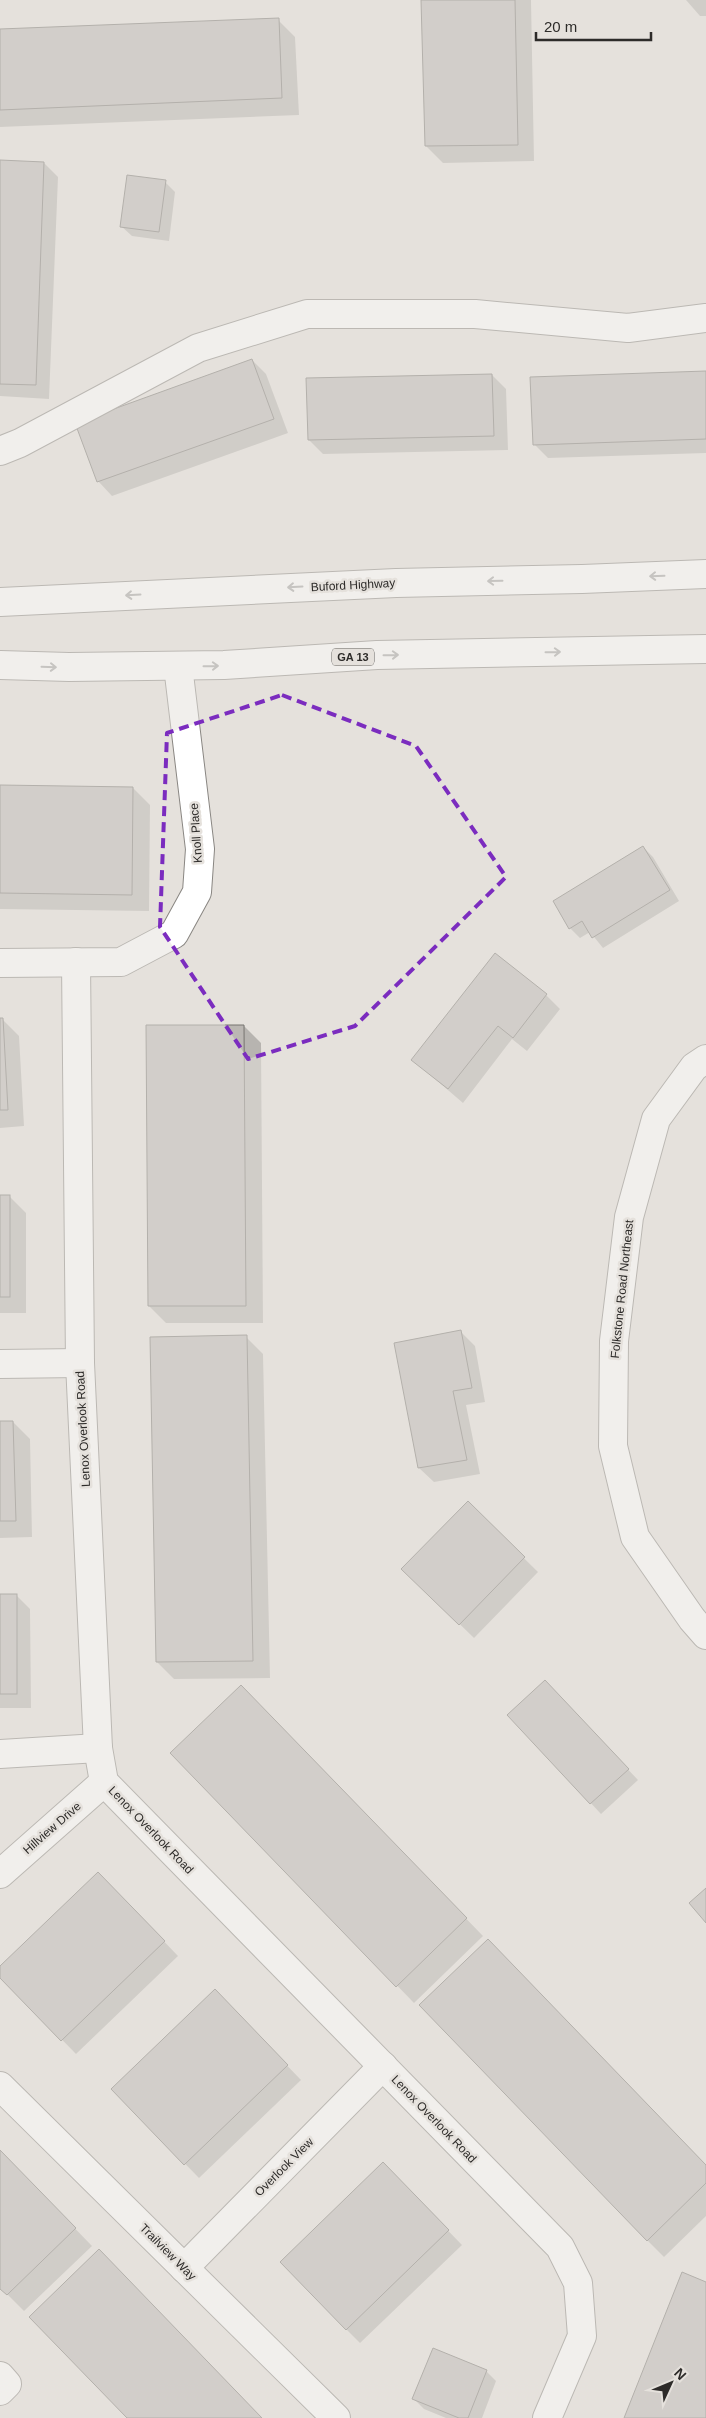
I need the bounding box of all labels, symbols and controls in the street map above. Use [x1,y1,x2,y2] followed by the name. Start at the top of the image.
[536,10,651,42] scale bar
[544,18,577,35] text: 20 m
[650,571,666,580] one-way arrow
[310,576,396,594] street label: Buford Highway
[487,576,503,585] one-way arrow
[287,583,303,592] one-way arrow
[125,591,141,600] one-way arrow
[545,647,561,656] one-way arrow
[332,649,374,666] road number: GA 13
[382,650,399,660] one-way arrow
[203,661,219,670] one-way arrow
[40,662,56,671] one-way arrow
[187,802,205,863] street label: Knoll Place
[608,1218,636,1359] street label: Folkstone Road Northeast
[73,1371,93,1487] street label: Lenox Overlook Road
[106,1783,196,1877] street label: Lenox Overlook Road
[20,1799,84,1857] street label: Hillview Drive
[389,2072,479,2166] street label: Lenox Overlook Road
[252,2135,316,2199] street label: Overlook View
[137,2221,199,2283] street label: Trailview Way
[646,2358,696,2408] north arrow
[671,2365,690,2383] text: N

